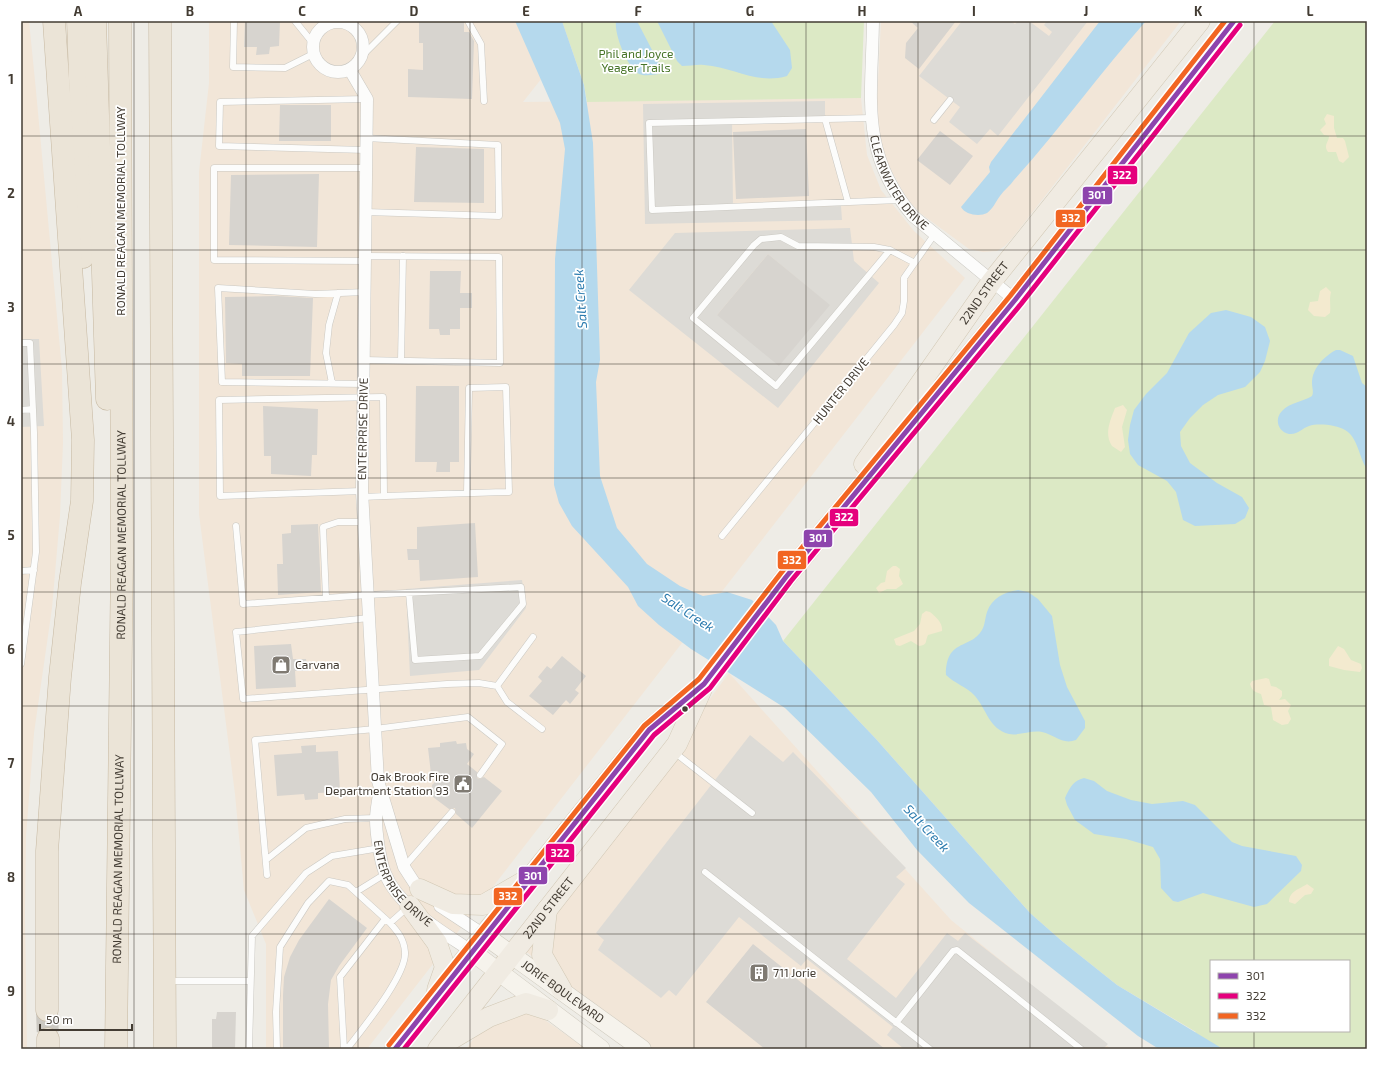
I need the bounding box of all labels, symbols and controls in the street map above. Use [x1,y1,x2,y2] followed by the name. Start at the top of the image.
[74,3,83,19] text: A
[186,3,194,19] text: B
[298,3,306,19] text: C
[410,3,419,19] text: D
[522,3,530,19] text: E
[634,3,642,19] text: F
[746,3,754,19] text: G
[858,3,867,19] text: H
[972,3,976,19] text: I
[1084,3,1088,19] text: J
[1194,3,1203,19] text: K
[1307,3,1314,19] text: L
[598,46,674,74] park label: Phil and Joyce Yeager Trails
[8,71,14,87] text: 1
[113,106,127,316] street label: RONALD REAGAN MEMORIAL TOLLWAY
[868,134,932,232] street label: CLEARWATER DRIVE
[1107,165,1138,185] line badge: 322
[1112,168,1132,181] text: 322
[7,185,15,201] text: 2
[1082,186,1113,205] line badge: 301
[1088,188,1106,201] text: 301
[1055,209,1086,228] line badge: 332
[1062,211,1080,224] text: 332
[956,258,1011,327] street label: 22ND STREET
[570,269,590,329] water label: Salt Creek
[7,299,15,315] text: 3
[809,354,871,426] street label: HUNTER DRIVE
[354,377,370,480] street label: ENTERPRISE DRIVE
[7,413,15,429] text: 4
[113,430,128,640] street label: RONALD REAGAN MEMORIAL TOLLWAY
[829,508,859,527] line badge: 322
[834,510,854,523] text: 322
[7,527,15,543] text: 5
[803,529,833,548] line badge: 301
[809,531,827,544] text: 301
[777,550,807,570] line badge: 332
[783,553,801,566] text: 332
[659,589,717,635] water label: Salt Creek
[7,641,15,657] text: 6
[270,654,292,676] shop icon: Carvana
[295,657,340,671] place label: Carvana
[680,704,690,714] unlabelled marker
[109,754,126,964] street label: RONALD REAGAN MEMORIAL TOLLWAY
[8,755,15,771] text: 7
[325,769,449,797] place label: Oak Brook Fire Department Station 93
[452,773,474,795] public building icon: Oak Brook Fire Department Station 93
[901,801,953,855] water label: Salt Creek
[372,839,436,929] street label: ENTERPRISE DRIVE
[545,843,575,863] line badge: 322
[550,846,570,859] text: 322
[518,866,548,885] line badge: 301
[7,869,15,885] text: 8
[524,869,542,882] text: 301
[519,874,576,941] street label: 22ND STREET
[493,887,523,906] line badge: 332
[499,889,517,902] text: 332
[519,957,607,1025] street label: JORIE BOULEVARD
[1210,960,1350,1032] legend
[748,962,770,984] building icon: 711 Jorie
[773,965,816,979] place label: 711 Jorie
[1246,968,1265,982] text: 301
[7,983,15,999] text: 9
[1246,988,1266,1002] text: 322
[40,1006,132,1032] scale bar
[1246,1008,1266,1022] text: 332
[46,1012,73,1026] text: 50 m

